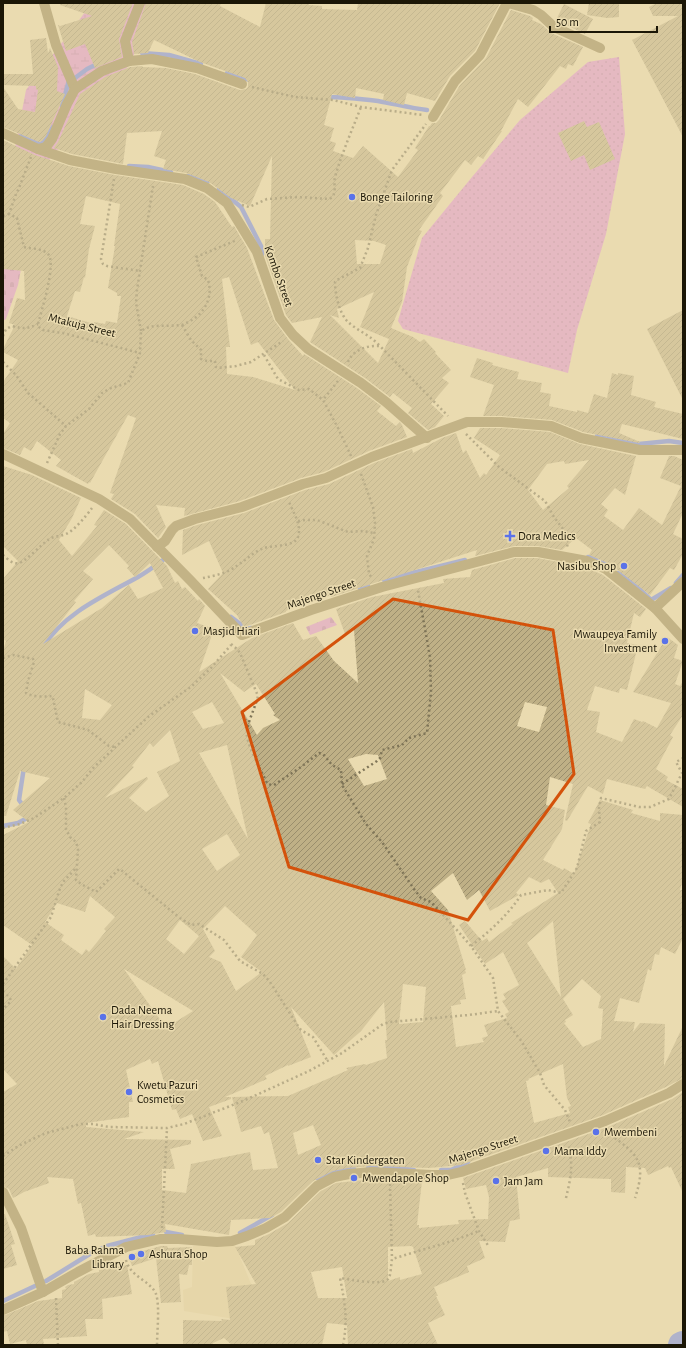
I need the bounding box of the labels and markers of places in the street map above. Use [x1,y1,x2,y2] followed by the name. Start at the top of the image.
[360,191,433,203] place label: Bonge Tailoring
[347,192,357,202] marker: Bonge Tailoring
[518,530,576,542] place label: Dora Medics
[505,531,515,541] marker: Dora Medics
[557,560,616,572] place label: Nasibu Shop
[619,561,629,571] marker: Nasibu Shop
[203,625,260,638] place label: Masjid Hiari
[190,626,200,636] marker: Masjid Hiari
[573,628,657,654] place label: Mwaupeya Family Investment
[660,636,670,646] marker: Mwaupeya Family Investment
[111,1004,174,1030] place label: Dada Neema Hair Dressing
[98,1012,108,1022] marker: Dada Neema Hair Dressing
[137,1079,198,1105] place label: Kwetu Pazuri Cosmetics
[124,1087,134,1097] marker: Kwetu Pazuri Cosmetics
[604,1126,657,1138] place label: Mwembeni
[591,1127,601,1137] marker: Mwembeni
[554,1145,606,1158] place label: Mama Iddy
[541,1146,551,1156] marker: Mama Iddy
[326,1154,405,1166] place label: Star Kindergaten
[313,1155,323,1165] marker: Star Kindergaten
[362,1172,449,1184] place label: Mwendapole Shop
[349,1173,359,1183] marker: Mwendapole Shop
[504,1175,543,1187] place label: Jam Jam
[491,1176,501,1186] marker: Jam Jam
[65,1244,124,1271] place label: Baba Rahma Library
[149,1248,208,1260] place label: Ashura Shop
[136,1249,146,1259] marker: Ashura Shop
[127,1252,137,1262] marker: Baba Rahma Library

